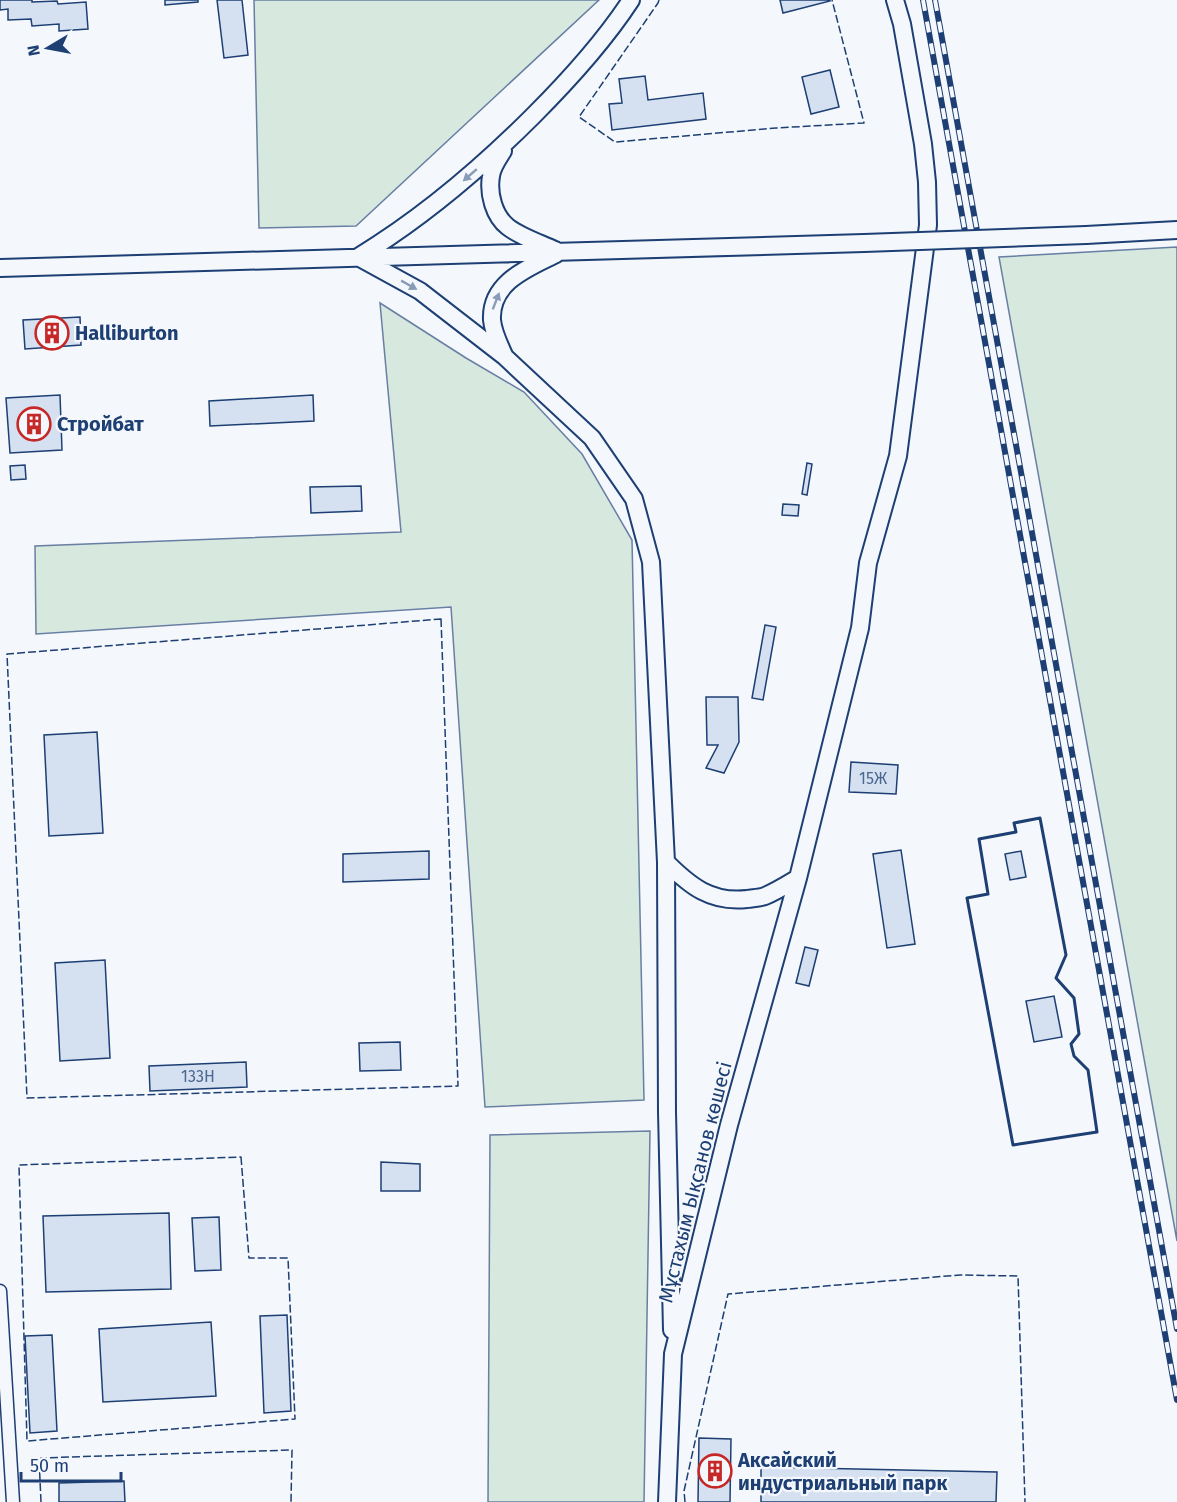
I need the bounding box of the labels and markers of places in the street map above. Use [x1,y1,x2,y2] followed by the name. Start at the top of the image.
[34,315,70,351] building icon: Halliburton
[75,321,179,345] place label: Halliburton
[16,406,52,442] building icon: Стройбат
[57,412,144,436] place label: Стройбат
[737,1448,948,1495] place label: Аксайский индустриальный парк
[697,1453,733,1489] building icon: Аксайский индустриальный парк

